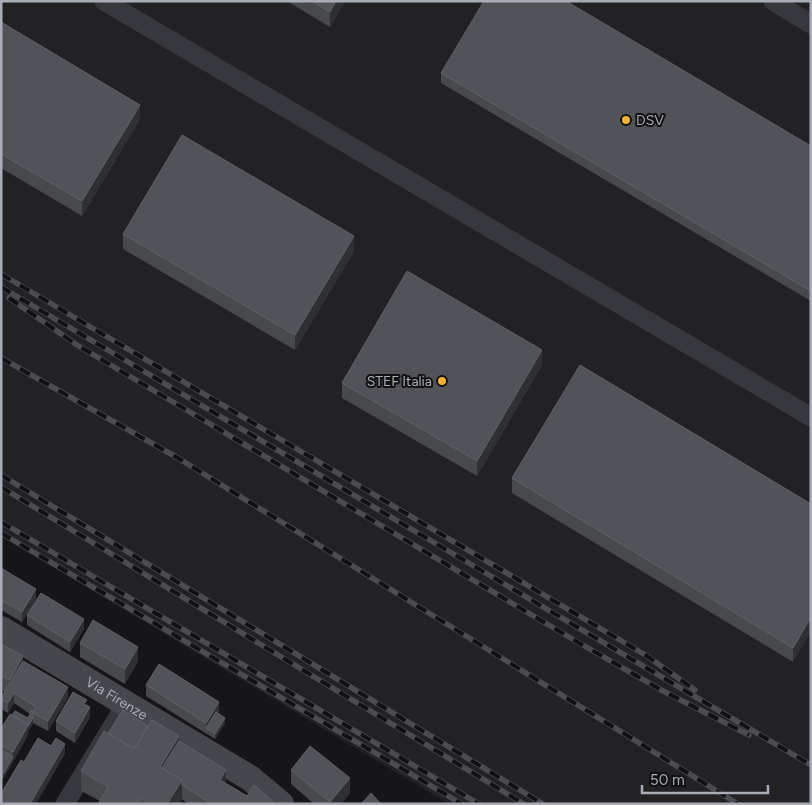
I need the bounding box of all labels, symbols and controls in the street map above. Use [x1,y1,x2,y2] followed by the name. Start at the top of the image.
[636,112,664,129] place label: DSV
[620,114,632,126] marker: DSV
[367,373,432,390] place label: STEF Italia
[436,375,448,387] marker: STEF Italia
[83,673,151,724] street label: Via Firenze
[642,762,768,794] scale bar
[650,771,685,789] text: 50 m

